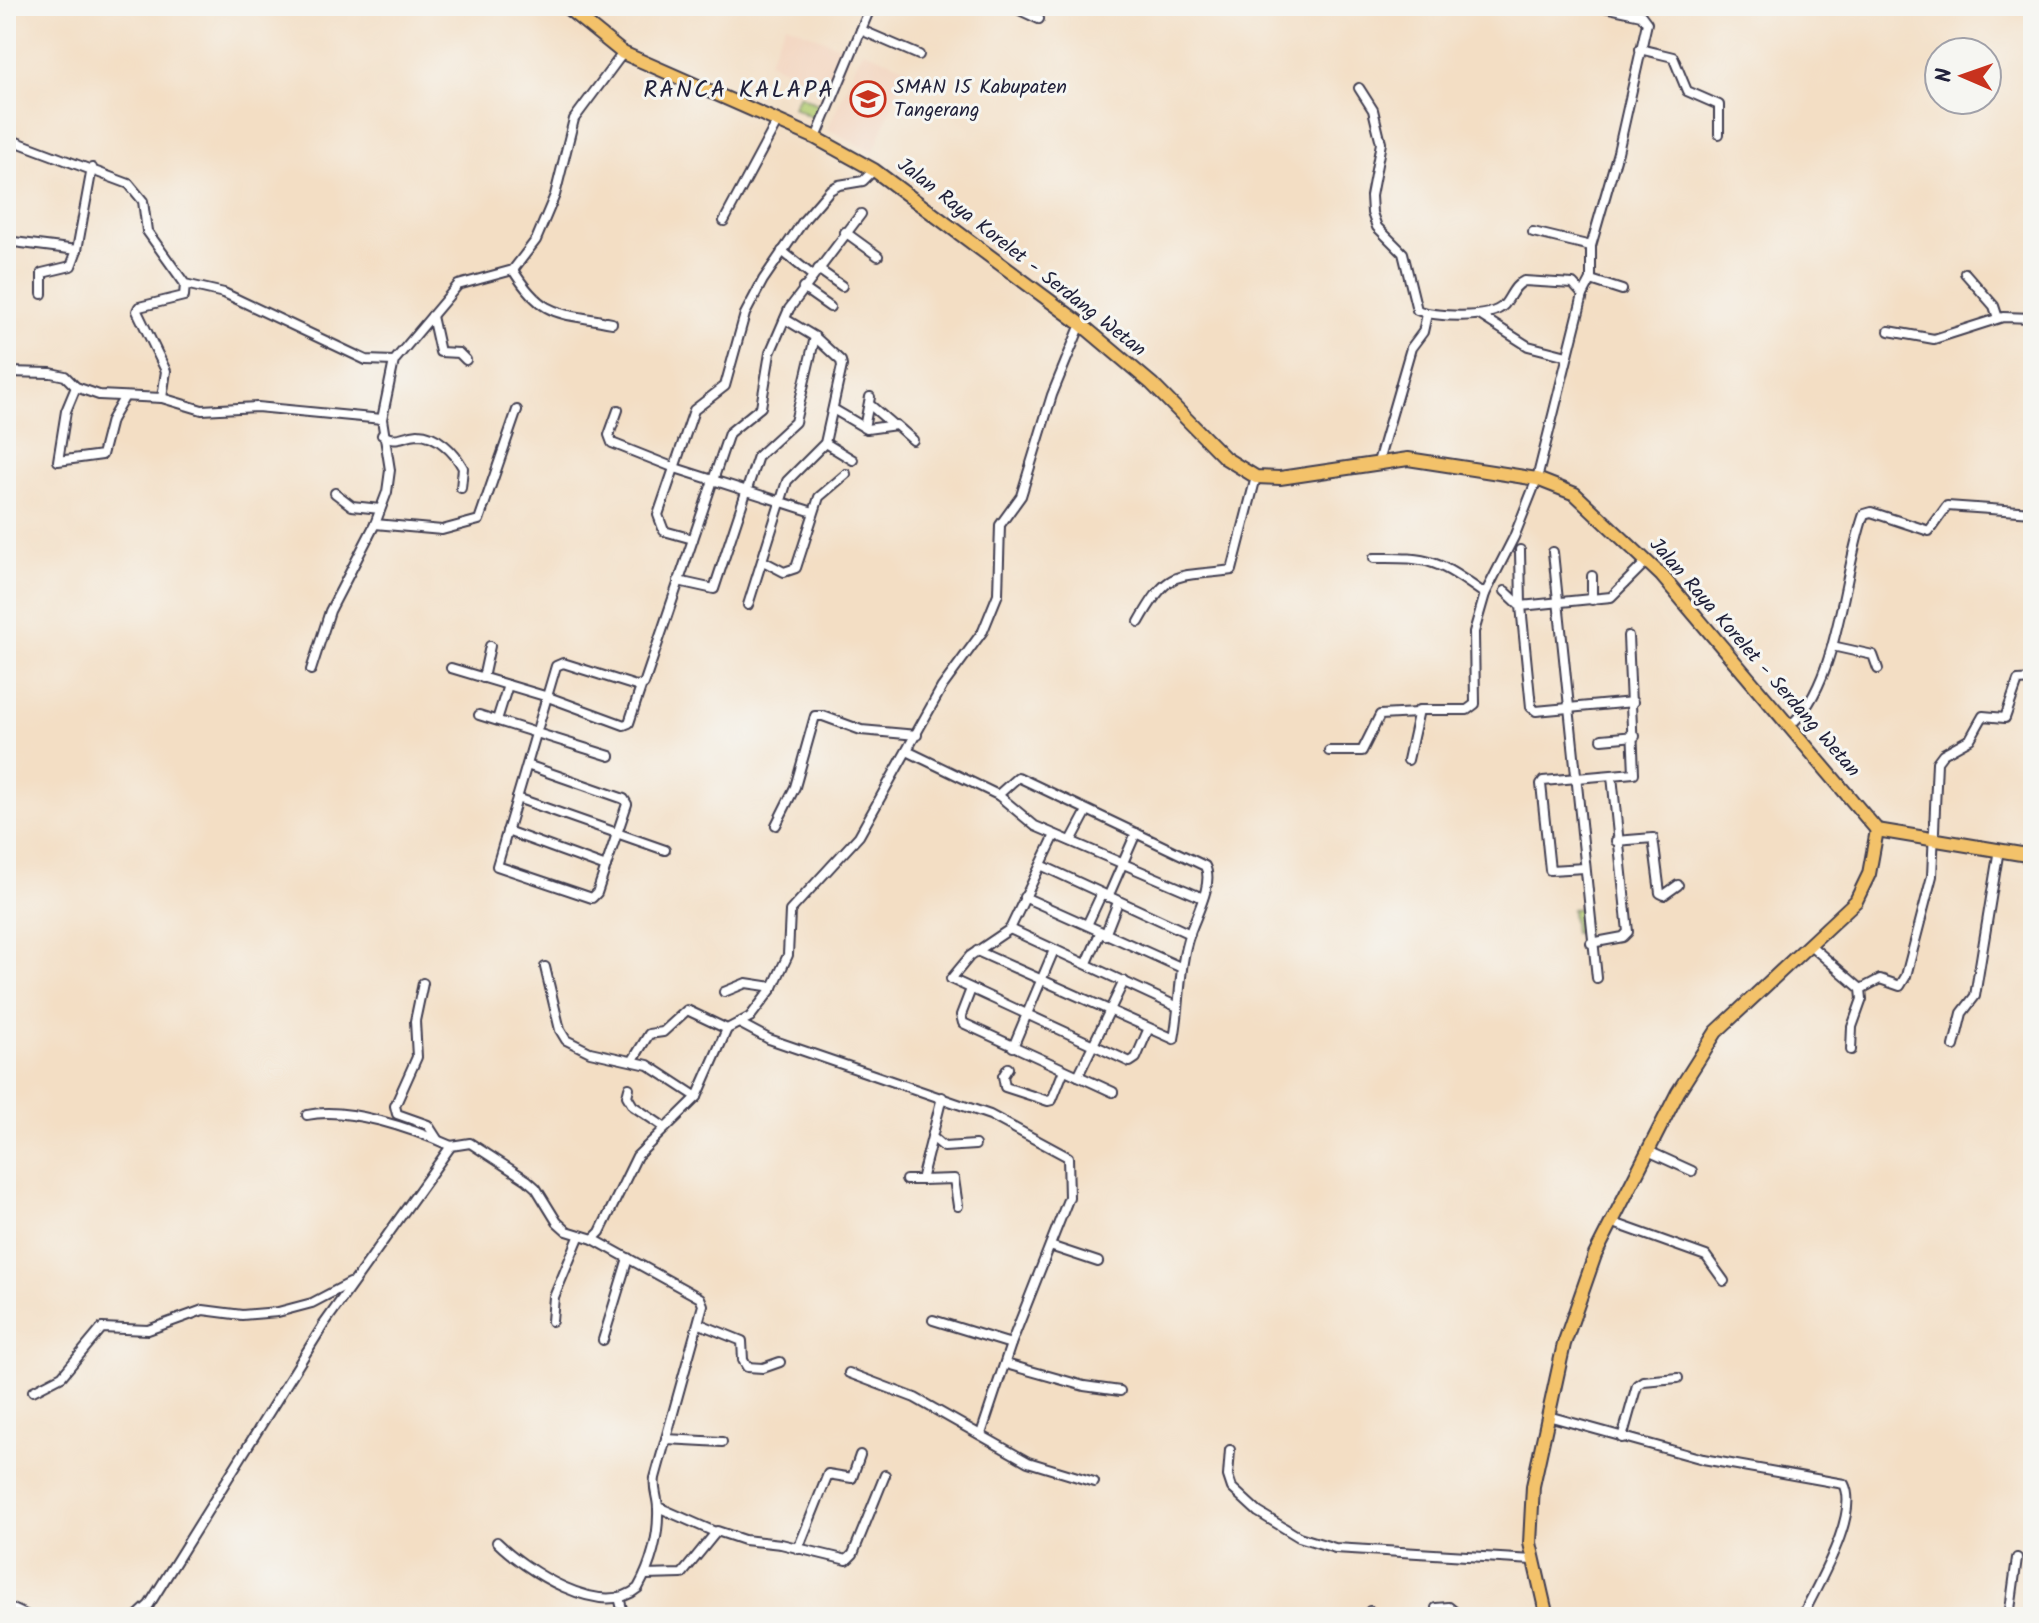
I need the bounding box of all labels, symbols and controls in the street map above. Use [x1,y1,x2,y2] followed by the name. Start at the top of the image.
[1923,36,2003,116] north arrow
[1928,68,1963,83] text: N
[643,71,835,110] district label: RANCA KALAPA
[894,72,1067,127] place label: SMAN 15 Kabupaten Tangerang
[849,80,887,118] school or university icon: SMAN 15 Kabupaten Tangerang
[889,150,1153,366] street label: Jalan Raya Korelet - Serdang Wetan
[1641,531,1867,785] street label: Jalan Raya Korelet - Serdang Wetan

